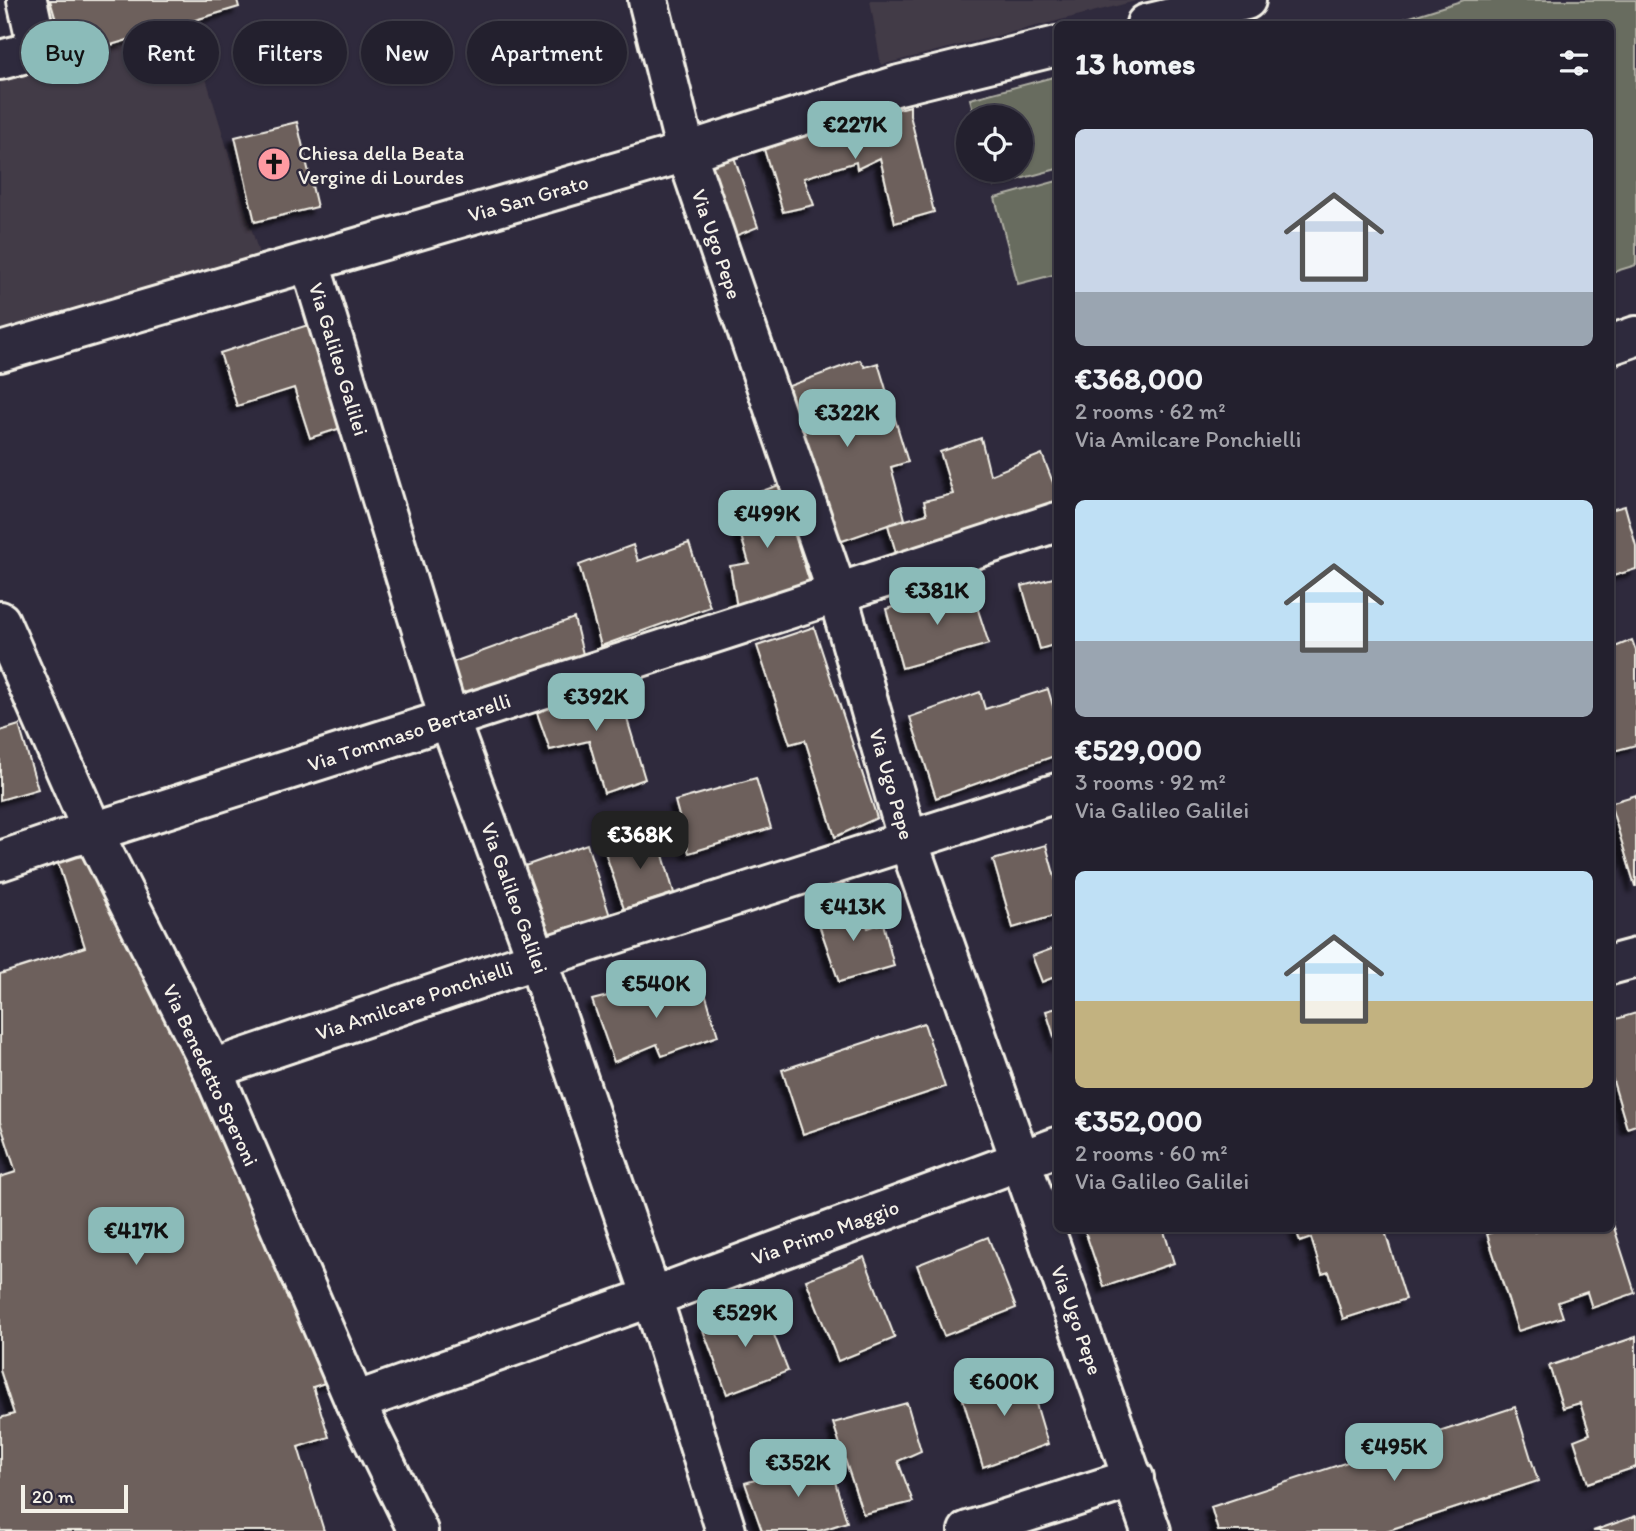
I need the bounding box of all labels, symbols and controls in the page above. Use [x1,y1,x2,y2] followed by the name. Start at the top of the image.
[21,21,109,84] chip: Buy
[123,21,219,84] chip: Rent
[233,21,347,84] chip: Filters
[361,21,453,84] chip: New
[467,21,627,84] chip: Apartment
[1555,44,1593,82] icon: filters
[1075,45,1195,82] text: 13 homes
[806,102,904,161] pin: €227K
[956,105,1033,182] map controls
[956,105,1033,182] button: locate
[823,110,887,138] text: €227K
[298,140,464,189] place label: Chiesa della Beata Vergine di Lourdes
[255,145,293,183] church icon: Chiesa della Beata Vergine di Lourdes
[465,169,591,227] street label: Via San Grato
[1271,174,1397,300] icon: home
[687,186,747,302] street label: Via Ugo Pepe
[304,279,374,439] street label: Via Galileo Galilei
[1075,360,1203,397] text: €368,000
[798,390,896,449] pin: €322K
[1075,397,1226,425] text: 2 rooms · 62 m²
[815,398,879,426] text: €322K
[1075,425,1301,453] text: Via Amilcare Ponchielli
[718,490,816,550] pin: €499K
[734,499,800,527] text: €499K
[1271,545,1397,671] icon: home
[888,568,986,627] pin: €381K
[905,576,969,604] text: €381K
[547,674,645,733] pin: €392K
[564,682,628,710] text: €392K
[304,687,514,777] street label: Via Tommaso Bertarelli
[864,726,920,842] street label: Via Ugo Pepe
[1075,731,1202,768] text: €529,000
[1075,768,1226,796] text: 3 rooms · 92 m²
[1075,796,1249,824] text: Via Galileo Galilei
[591,812,689,871] pin: €368K
[476,819,554,977] street label: Via Galileo Galilei
[607,820,673,848] text: €368K
[804,884,902,943] pin: €413K
[821,892,885,920] text: €413K
[1271,916,1397,1042] icon: home
[312,955,516,1045] street label: Via Amilcare Ponchielli
[607,960,705,1020] pin: €540K
[622,969,690,997] text: €540K
[158,980,264,1170] street label: Via Benedetto Speroni
[1075,1102,1203,1139] text: €352,000
[1075,1139,1228,1167] text: 2 rooms · 60 m²
[1075,1167,1249,1195] text: Via Galileo Galilei
[748,1194,902,1270] street label: Via Primo Maggio
[87,1208,185,1267] pin: €417K
[104,1216,168,1244] text: €417K
[1046,1262,1108,1378] street label: Via Ugo Pepe
[696,1290,794,1349] pin: €529K
[713,1298,777,1326] text: €529K
[955,1358,1053,1418] pin: €600K
[970,1367,1038,1395] text: €600K
[1345,1424,1443,1483] pin: €495K
[1361,1432,1427,1460] text: €495K
[749,1440,847,1499] pin: €352K
[766,1448,830,1476] text: €352K
[21,1482,128,1514] scale bar
[32,1485,74,1508] text: 20 m

